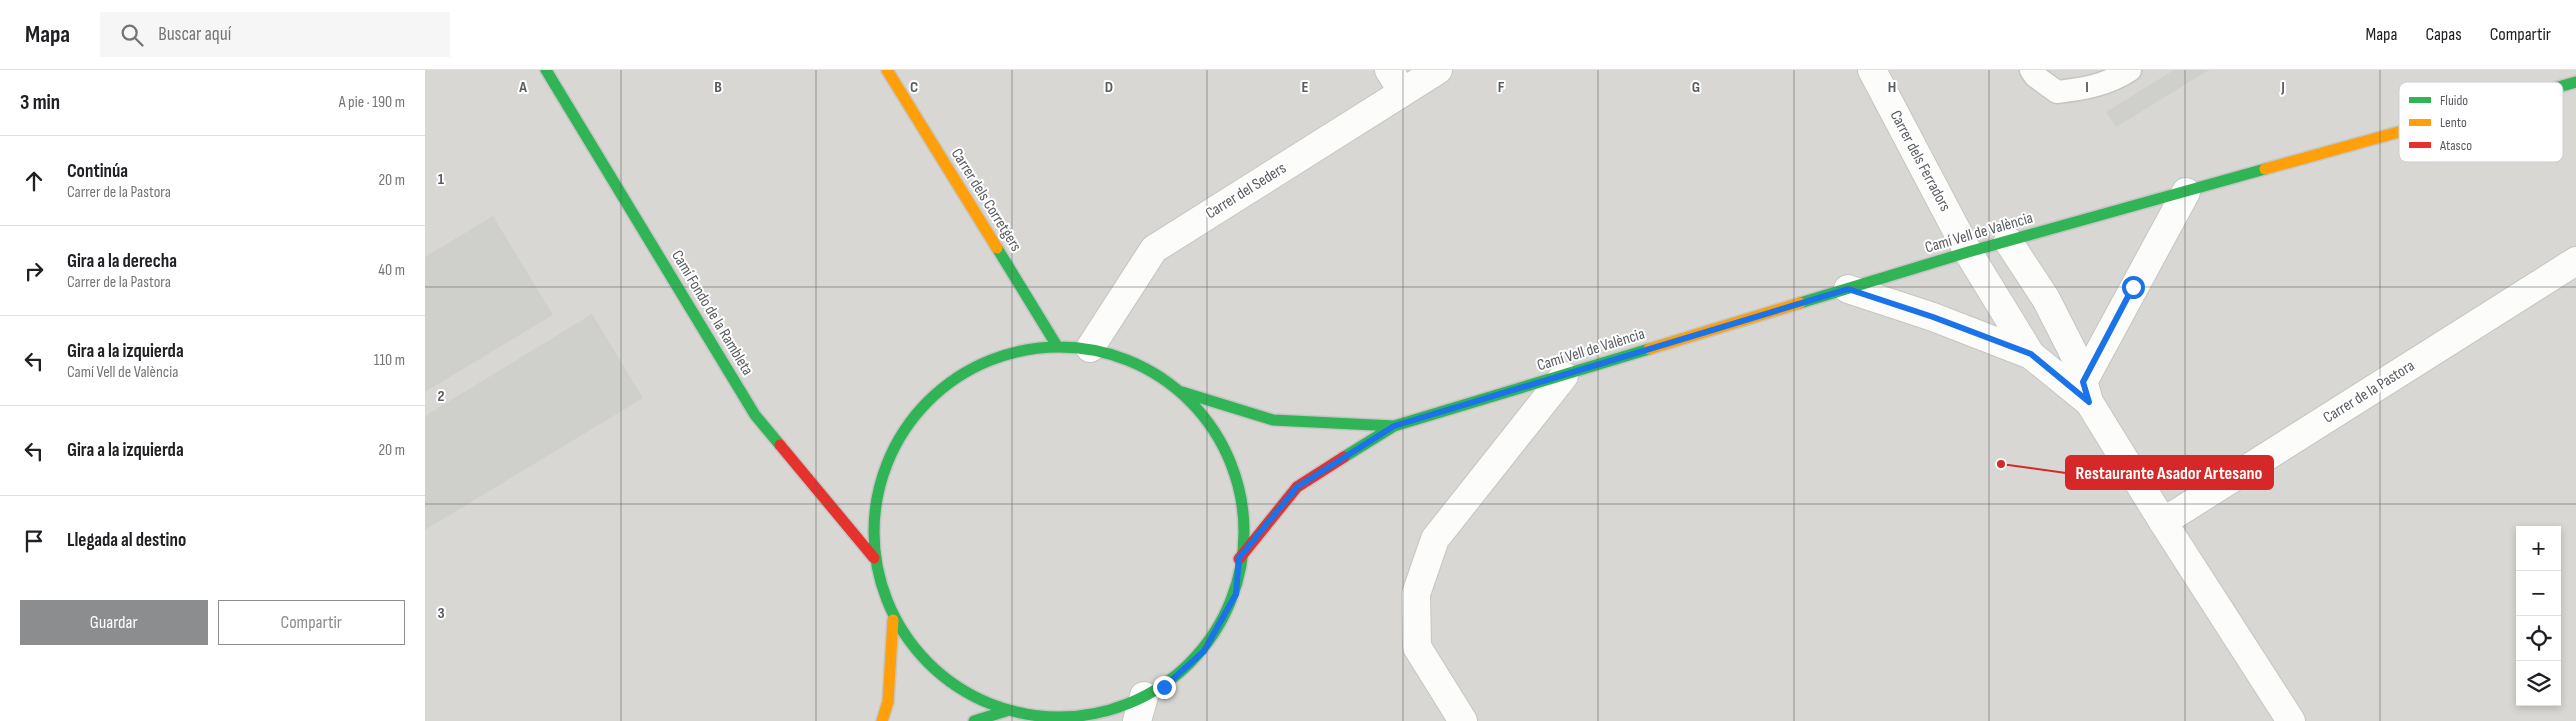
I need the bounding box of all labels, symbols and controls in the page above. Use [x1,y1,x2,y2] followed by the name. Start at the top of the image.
[100,12,450,57] search box
[25,20,70,49] text: Mapa
[118,21,146,49] icon: search
[158,23,231,46] text: Buscar aquí
[2365,24,2397,45] text: Mapa
[2425,24,2462,45] text: Capas
[2490,24,2551,45] text: Compartir
[518,78,527,97] text: A
[714,78,722,97] text: B
[910,78,918,97] text: C
[1105,78,1113,97] text: D
[1302,78,1309,97] text: E
[1498,78,1505,97] text: F
[1692,78,1700,97] text: G
[1888,78,1896,97] text: H
[2085,78,2089,97] text: I
[2280,78,2285,97] text: J
[2399,82,2563,162] legend
[20,90,60,115] text: 3 min
[2440,92,2468,109] text: Fluido
[339,93,405,112] text: A pie · 190 m
[1885,107,1955,215] street label: Carrer dels Ferradors
[2440,114,2467,131] text: Lento
[2439,137,2472,154] text: Atasco
[947,145,1025,255] street label: Carrer dels Corretgers
[1202,159,1290,223] street label: Carrer del Seders
[67,160,128,183] text: Continúa
[20,167,48,195] icon: ahead
[438,170,445,189] text: 1
[378,171,405,190] text: 20 m
[67,183,171,202] text: Carrer de la Pastora
[1923,209,2035,257] street label: Camí Vell de València
[667,247,757,379] street label: Camí Fondo de la Rambleta
[67,250,177,273] text: Gira a la derecha
[20,257,48,285] icon: right
[378,261,405,280] text: 40 m
[67,273,171,292] text: Carrer de la Pastora
[2122,276,2145,299] route start
[1535,325,1647,375] street label: Camí Vell de València
[67,340,184,363] text: Gira a la izquierda
[20,347,48,375] icon: left
[374,351,405,370] text: 110 m
[2320,356,2418,428] street label: Carrer de la Pastora
[67,363,178,382] text: Camí Vell de València
[437,387,445,406] text: 2
[20,437,48,465] icon: left
[67,439,184,462] text: Gira a la izquierda
[378,441,405,460] text: 20 m
[2066,456,2273,489] callout: Restaurante Asador Artesano
[2076,463,2263,484] text: Restaurante Asador Artesano
[2516,526,2561,706] map controls
[2516,526,2561,571] button: +
[20,527,48,555] icon: arrive
[67,529,186,552] text: Llegada al destino
[2516,571,2561,616] button: −
[20,600,208,645] button: Guardar
[218,600,405,645] button: Compartir
[437,604,445,623] text: 3
[2516,616,2561,661] button: locate
[2516,661,2561,706] button: layers
[1153,676,1176,699] route end

